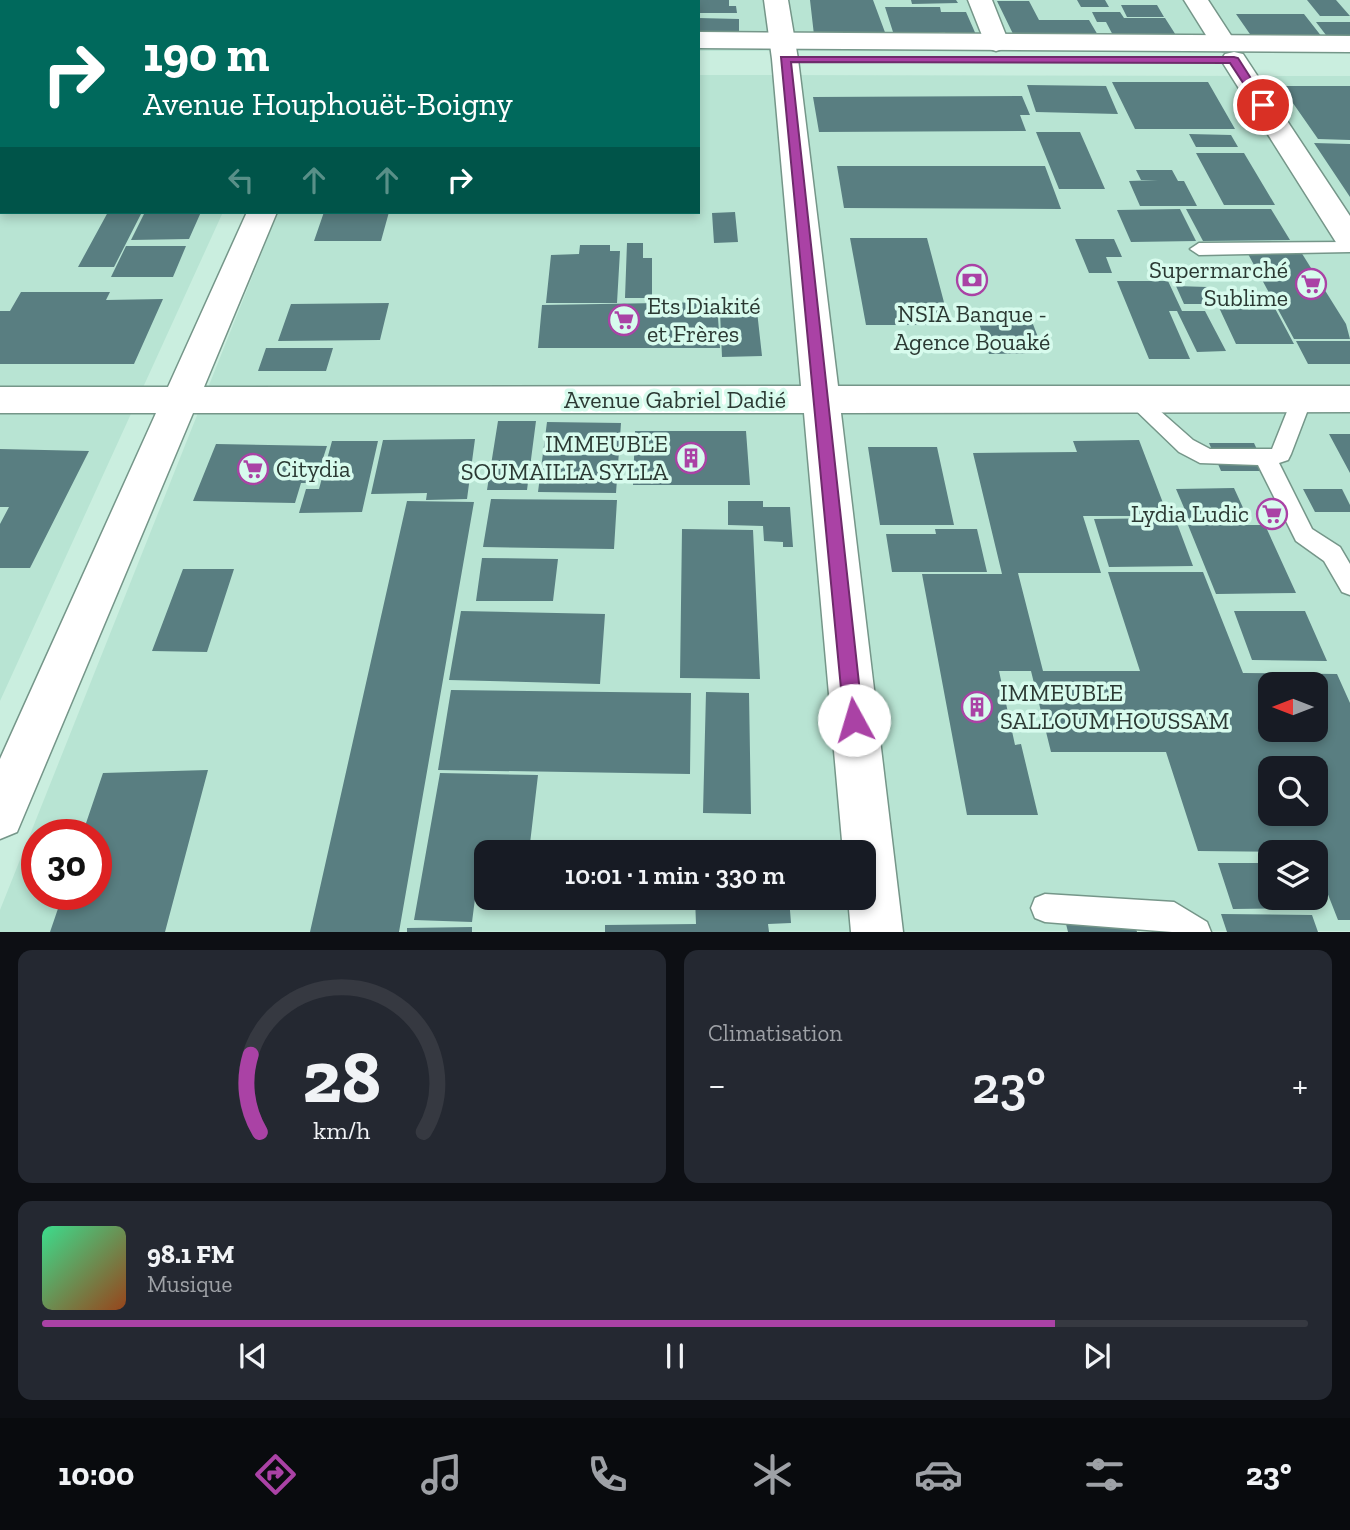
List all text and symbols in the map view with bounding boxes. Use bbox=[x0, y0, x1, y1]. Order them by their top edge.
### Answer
text: 190 m bbox=[143, 25, 269, 84]
icon: right bbox=[28, 28, 119, 119]
pin bbox=[1233, 75, 1293, 135]
text: Avenue Houphouët-Boigny bbox=[143, 85, 513, 123]
icon: arrive bbox=[1244, 86, 1282, 124]
icon: left bbox=[222, 161, 260, 199]
icon: ahead bbox=[295, 161, 333, 199]
icon: ahead bbox=[368, 161, 406, 199]
icon: right bbox=[441, 161, 479, 199]
place label: Supermarché Sublime bbox=[1149, 255, 1288, 312]
bank icon: NSIA Banque - Agence Bouaké bbox=[955, 263, 989, 297]
supermarket icon: Supermarché Sublime bbox=[1294, 267, 1328, 301]
place label: Ets Diakité et Frères bbox=[647, 291, 761, 348]
place label: NSIA Banque - Agence Bouaké bbox=[894, 299, 1050, 356]
supermarket icon: Ets Diakité et Frères bbox=[607, 303, 641, 337]
street label: Avenue Gabriel Dadié bbox=[564, 385, 786, 414]
place label: IMMEUBLE SOUMAILLA SYLLA bbox=[461, 429, 668, 486]
building icon: IMMEUBLE SOUMAILLA SYLLA bbox=[674, 441, 708, 475]
supermarket icon: Citydia bbox=[236, 452, 270, 486]
place label: Citydia bbox=[276, 454, 351, 483]
supermarket icon: Lydia Ludic bbox=[1255, 497, 1289, 531]
place label: Lydia Ludic bbox=[1131, 499, 1249, 528]
north arrow bbox=[1258, 672, 1328, 742]
map controls bbox=[1258, 672, 1328, 910]
place label: IMMEUBLE SALLOUM HOUSSAM bbox=[1000, 678, 1229, 735]
position arrow bbox=[817, 683, 891, 757]
building icon: IMMEUBLE SALLOUM HOUSSAM bbox=[960, 690, 994, 724]
button: search bbox=[1258, 756, 1328, 826]
speed limit sign: 30 bbox=[21, 819, 112, 910]
button: layers bbox=[1258, 840, 1328, 910]
text: 10:01 · 1 min · 330 m bbox=[565, 859, 785, 891]
text: Climatisation bbox=[708, 1019, 842, 1047]
text: 28 bbox=[303, 1034, 381, 1122]
text: 23° bbox=[972, 1054, 1046, 1116]
text: − bbox=[708, 1062, 726, 1108]
text: + bbox=[1292, 1062, 1308, 1108]
text: km/h bbox=[313, 1115, 371, 1145]
text: 98.1 FM bbox=[147, 1238, 234, 1270]
text: Musique bbox=[147, 1270, 232, 1298]
icon: previous bbox=[234, 1337, 272, 1375]
icon: pause bbox=[656, 1337, 694, 1375]
icon: next bbox=[1078, 1337, 1116, 1375]
icon: directions bbox=[251, 1450, 300, 1499]
icon: music bbox=[417, 1450, 466, 1499]
icon: phone bbox=[583, 1450, 632, 1499]
icon: climate bbox=[748, 1450, 797, 1499]
icon: car bbox=[914, 1450, 963, 1499]
icon: filters bbox=[1080, 1450, 1129, 1499]
text: 10:00 bbox=[58, 1455, 135, 1493]
text: 23° bbox=[1246, 1455, 1292, 1493]

